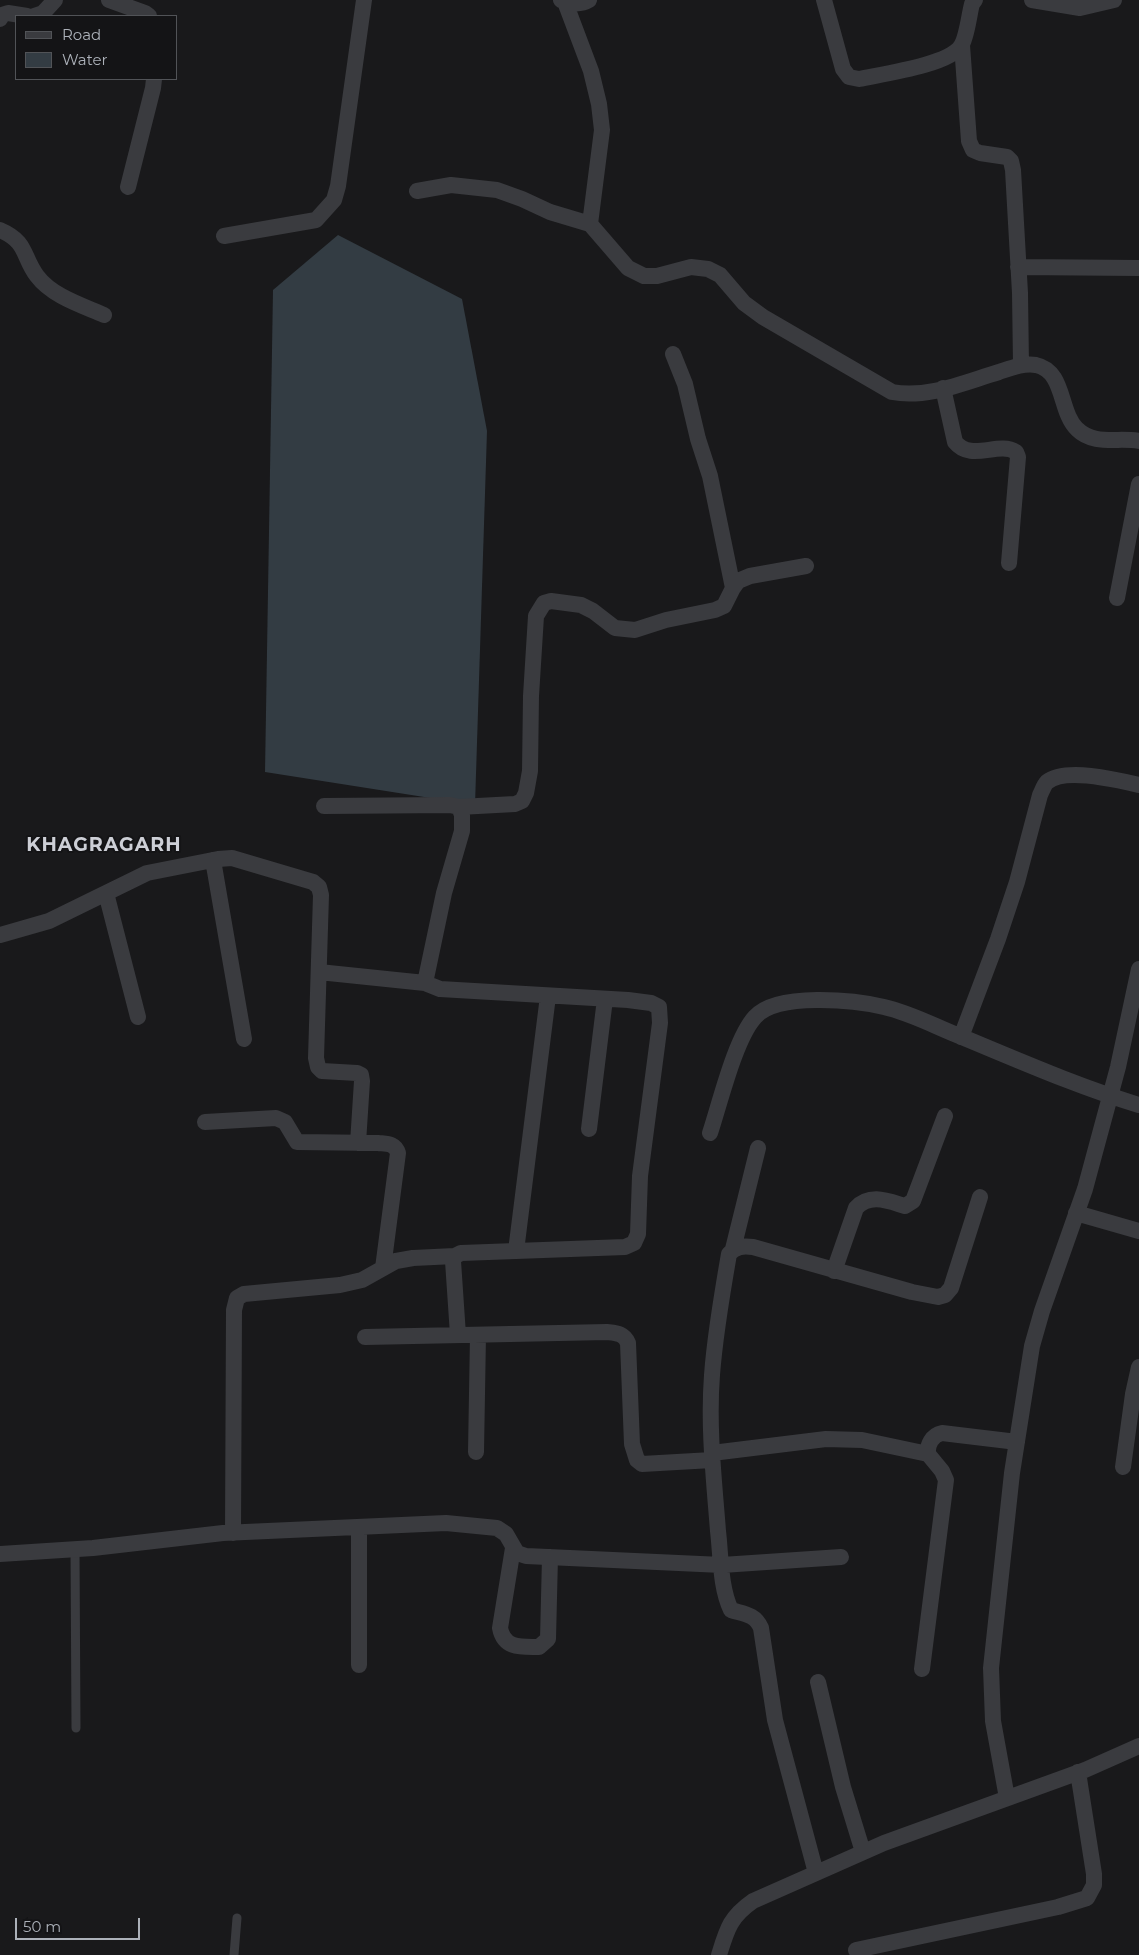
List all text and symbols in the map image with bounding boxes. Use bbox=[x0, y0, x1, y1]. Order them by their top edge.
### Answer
legend bbox=[15, 15, 178, 80]
text: Road bbox=[62, 25, 101, 44]
text: Water bbox=[62, 50, 108, 69]
district label: KHAGRAGARH bbox=[25, 834, 183, 856]
scale bar bbox=[18, 1908, 142, 1940]
text: 50 m bbox=[23, 1917, 61, 1936]

